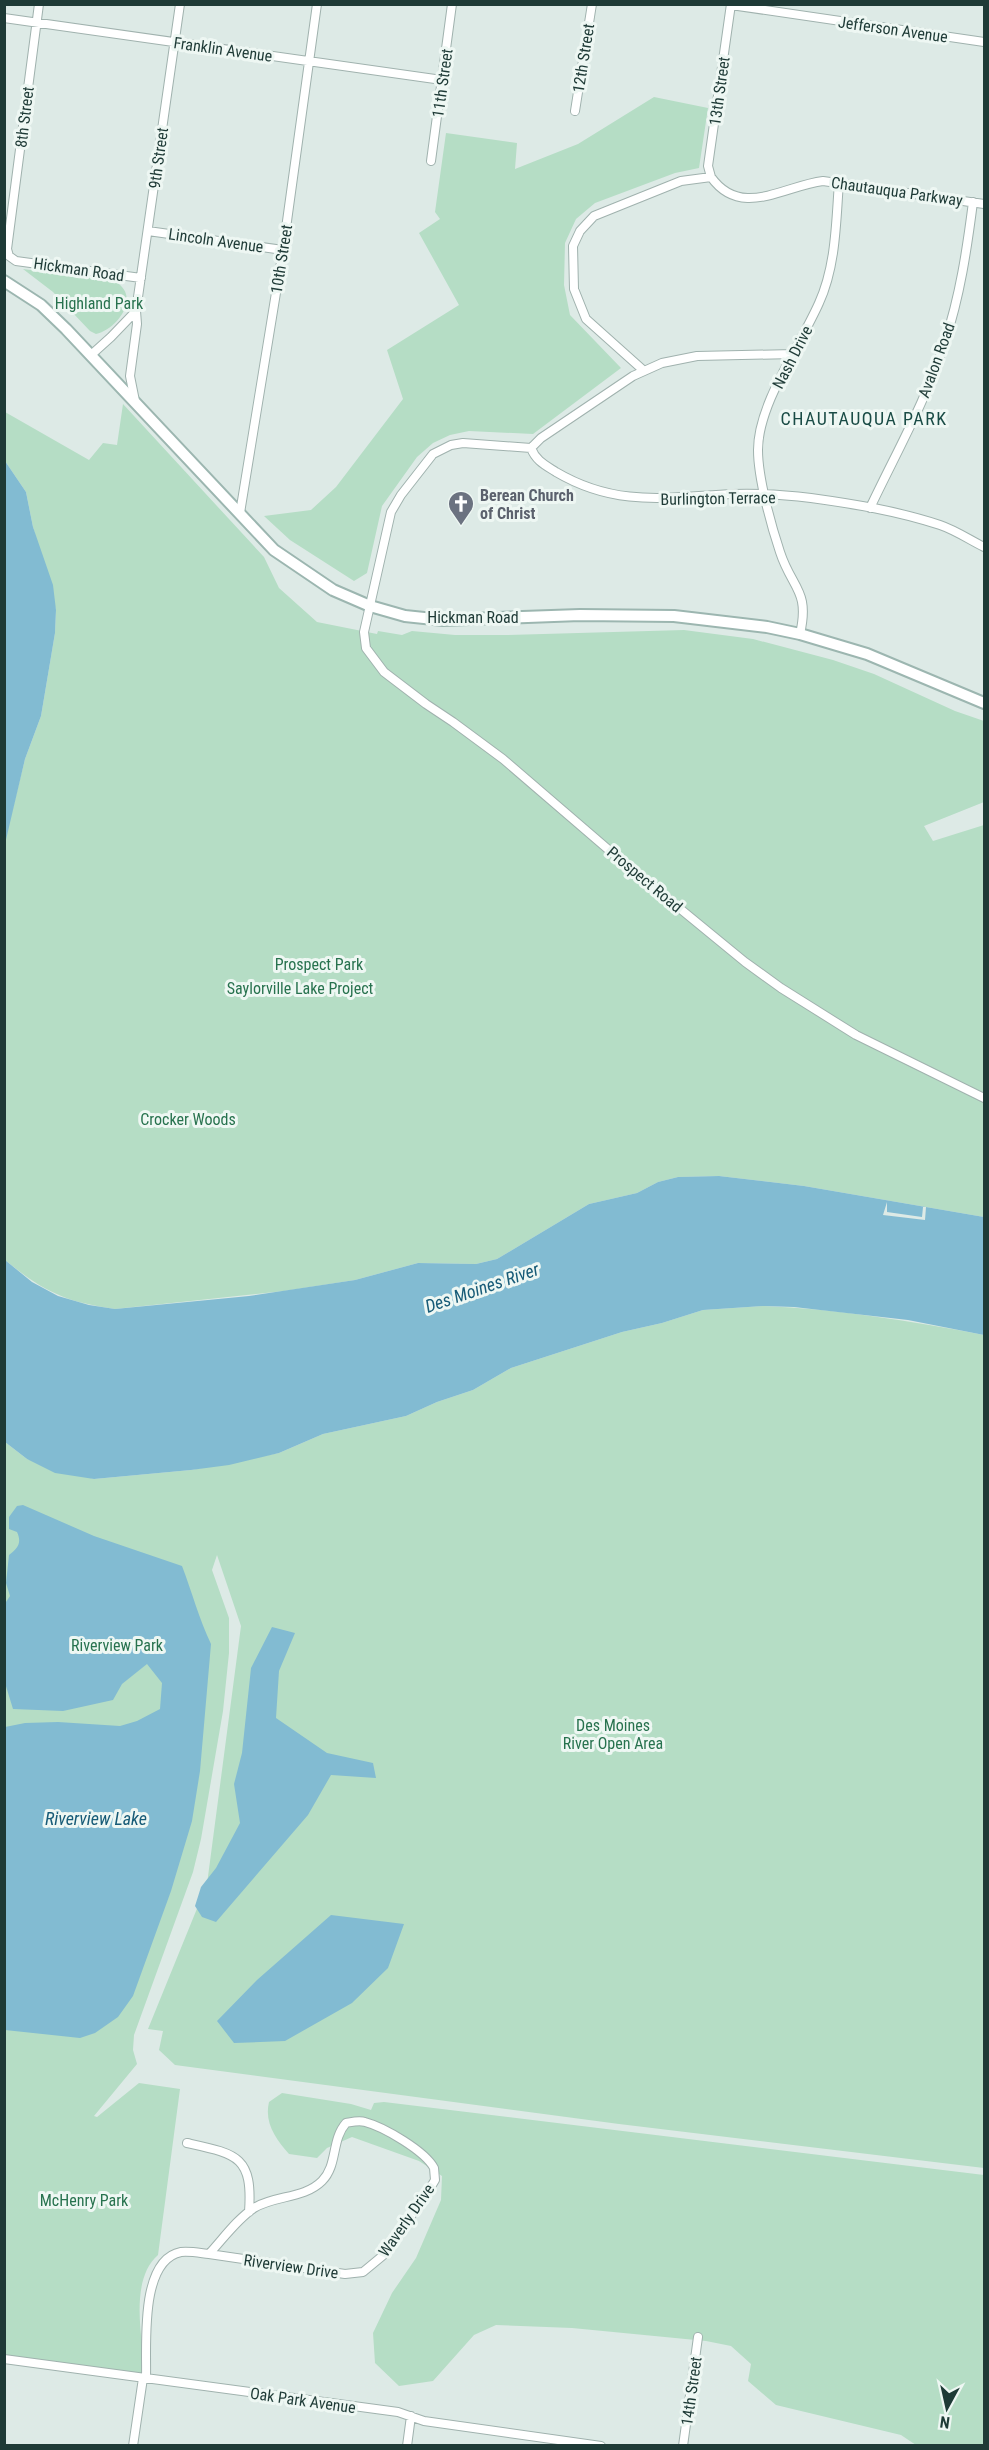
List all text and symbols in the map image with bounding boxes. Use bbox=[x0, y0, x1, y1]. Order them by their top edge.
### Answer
street label: Jefferson Avenue bbox=[837, 12, 949, 47]
street label: 12th Street bbox=[569, 22, 598, 94]
street label: Franklin Avenue bbox=[172, 33, 274, 66]
street label: 11th Street bbox=[428, 47, 457, 119]
street label: 13th Street bbox=[705, 55, 734, 127]
street label: 8th Street bbox=[11, 85, 38, 149]
street label: 9th Street bbox=[145, 126, 172, 190]
street label: Chautauqua Parkway bbox=[830, 173, 964, 210]
street label: 10th Street bbox=[267, 223, 296, 295]
street label: Lincoln Avenue bbox=[167, 224, 265, 257]
street label: Hickman Road bbox=[32, 254, 126, 285]
park label: Highland Park bbox=[55, 294, 144, 313]
street label: Avalon Road bbox=[914, 320, 959, 400]
street label: Nash Drive bbox=[768, 323, 816, 392]
district label: CHAUTAUQUA PARK bbox=[780, 408, 948, 429]
place label: Berean Church of Christ bbox=[480, 486, 574, 523]
street label: Burlington Terrace bbox=[660, 488, 776, 509]
church icon: Berean Church of Christ bbox=[446, 489, 476, 527]
street label: Hickman Road bbox=[427, 608, 519, 627]
street label: Prospect Road bbox=[603, 842, 686, 916]
park label: Prospect Park bbox=[275, 955, 364, 974]
park label: Saylorville Lake Project bbox=[227, 979, 374, 998]
park label: Crocker Woods bbox=[140, 1110, 236, 1129]
water label: Des Moines River bbox=[422, 1258, 542, 1317]
park label: Riverview Park bbox=[71, 1636, 164, 1655]
park label: Des Moines River Open Area bbox=[563, 1716, 663, 1753]
water label: Riverview Lake bbox=[45, 1808, 147, 1829]
street label: Waverly Drive bbox=[374, 2180, 438, 2260]
park label: McHenry Park bbox=[40, 2191, 129, 2210]
street label: Riverview Drive bbox=[242, 2250, 340, 2283]
street label: 14th Street bbox=[677, 2355, 706, 2427]
north arrow bbox=[917, 2378, 977, 2438]
street label: Oak Park Avenue bbox=[249, 2384, 357, 2417]
text: N bbox=[939, 2412, 951, 2432]

